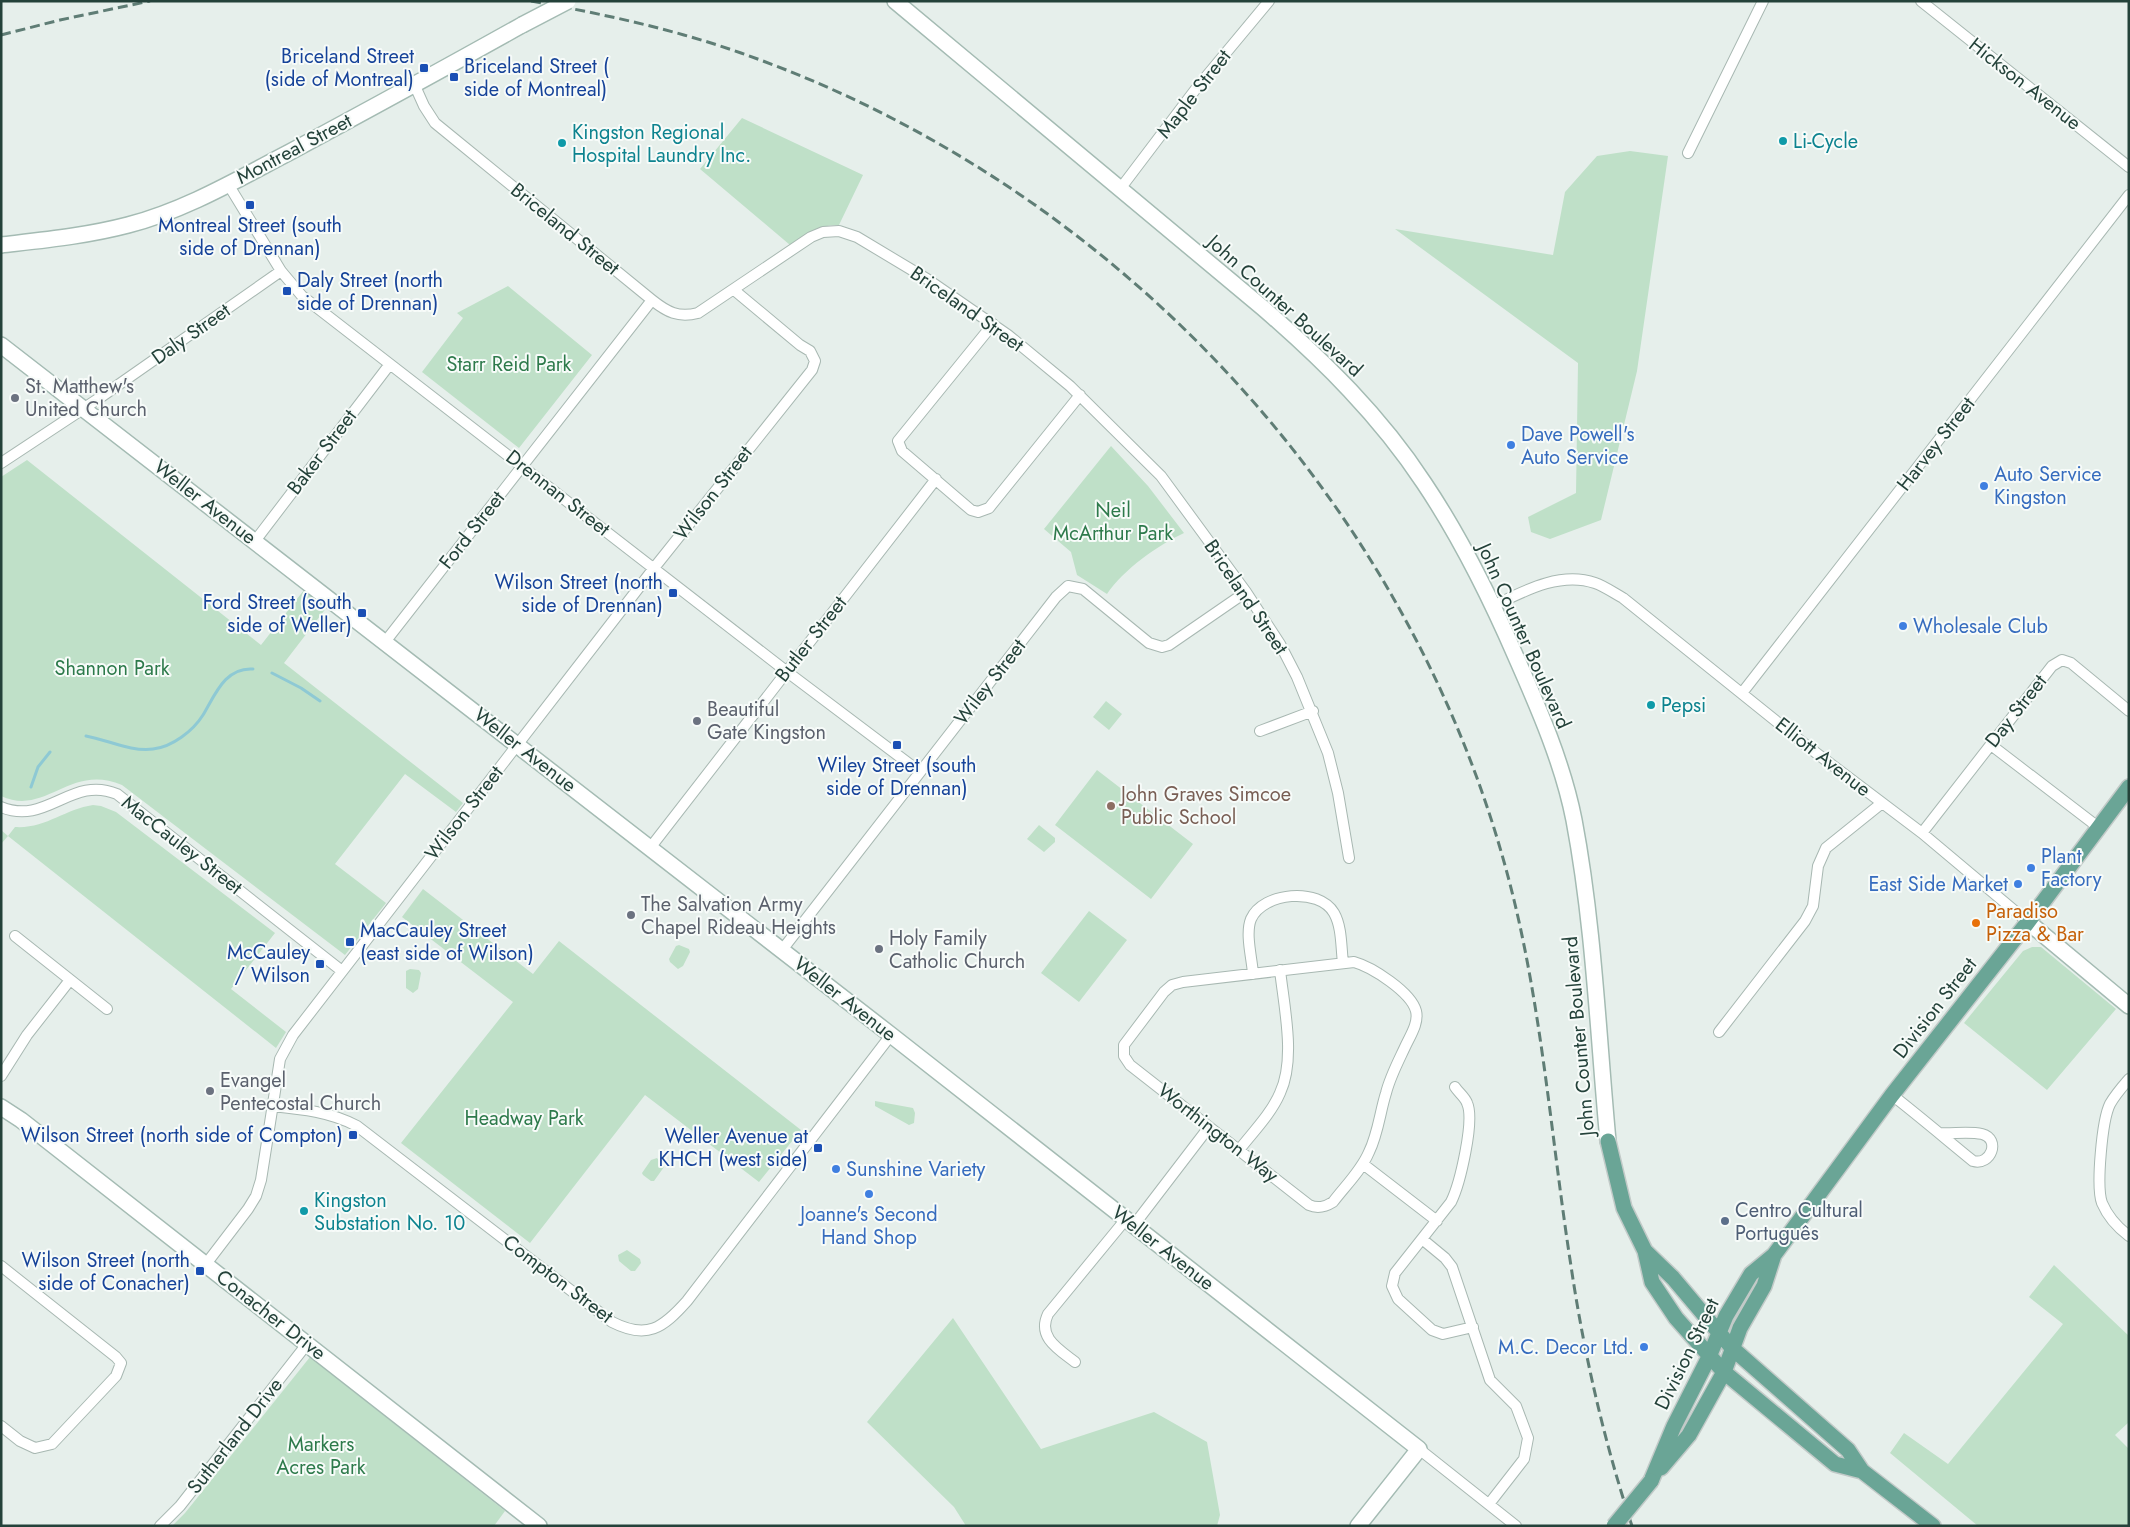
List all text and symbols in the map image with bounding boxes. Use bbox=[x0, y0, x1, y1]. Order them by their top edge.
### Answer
street label: Hickson Avenue bbox=[1963, 31, 2087, 137]
place label: Briceland Street (side of Montreal) bbox=[265, 42, 414, 94]
street label: Maple Street bbox=[1150, 43, 1238, 145]
place label: Briceland Street ( side of Montreal) bbox=[464, 52, 609, 104]
marker: Briceland Street (side of Montreal) bbox=[418, 62, 430, 74]
marker: Briceland Street ( side of Montreal) bbox=[448, 71, 460, 83]
street label: Montreal Street bbox=[231, 106, 357, 192]
place label: Kingston Regional Hospital Laundry Inc. bbox=[572, 118, 751, 170]
place label: Li-Cycle bbox=[1793, 127, 1858, 156]
marker: Li-Cycle bbox=[1777, 135, 1789, 147]
marker: Kingston Regional Hospital Laundry Inc. bbox=[556, 137, 568, 149]
street label: Briceland Street bbox=[504, 176, 626, 282]
marker: Montreal Street (south side of Drennan) bbox=[244, 199, 256, 211]
place label: Montreal Street (south side of Drennan) bbox=[158, 211, 342, 263]
street label: John Counter Boulevard bbox=[1199, 226, 1369, 384]
street label: Briceland Street bbox=[904, 259, 1030, 359]
place label: Daly Street (north side of Drennan) bbox=[297, 266, 443, 318]
marker: Daly Street (north side of Drennan) bbox=[281, 285, 293, 297]
street label: Daly Street bbox=[146, 296, 236, 372]
park label: Starr Reid Park bbox=[447, 350, 572, 379]
place label: St. Matthew's United Church bbox=[25, 372, 147, 424]
street label: Harvey Street bbox=[1890, 391, 1982, 497]
marker: St. Matthew's United Church bbox=[9, 392, 21, 404]
street label: Baker Street bbox=[280, 403, 364, 501]
place label: Dave Powell's Auto Service bbox=[1521, 420, 1634, 472]
street label: Wilson Street bbox=[667, 439, 759, 546]
marker: Dave Powell's Auto Service bbox=[1505, 439, 1517, 451]
street label: Drennan Street bbox=[500, 443, 616, 543]
street label: Weller Avenue bbox=[148, 453, 262, 551]
place label: Auto Service Kingston bbox=[1994, 460, 2102, 512]
marker: Auto Service Kingston bbox=[1978, 480, 1990, 492]
street label: Ford Street bbox=[432, 485, 512, 575]
park label: Neil McArthur Park bbox=[1053, 496, 1173, 548]
street label: Briceland Street bbox=[1197, 534, 1295, 660]
street label: John Counter Boulevard bbox=[1469, 536, 1578, 733]
place label: Wilson Street (north side of Drennan) bbox=[494, 568, 663, 620]
marker: Wilson Street (north side of Drennan) bbox=[667, 587, 679, 599]
place label: Ford Street (south side of Weller) bbox=[203, 588, 352, 640]
street label: Butler Street bbox=[768, 590, 854, 688]
marker: Ford Street (south side of Weller) bbox=[356, 607, 368, 619]
place label: Wholesale Club bbox=[1913, 612, 2048, 641]
marker: Wholesale Club bbox=[1897, 620, 1909, 632]
street label: Wiley Street bbox=[947, 633, 1033, 731]
park label: Shannon Park bbox=[54, 654, 170, 683]
street label: Day Street bbox=[1978, 668, 2054, 754]
place label: Pepsi bbox=[1661, 691, 1706, 720]
place label: Beautiful Gate Kingston bbox=[707, 695, 826, 747]
marker: Pepsi bbox=[1645, 699, 1657, 711]
street label: Weller Avenue bbox=[468, 701, 582, 799]
street label: Elliott Avenue bbox=[1769, 710, 1877, 804]
marker: Beautiful Gate Kingston bbox=[691, 715, 703, 727]
marker: Wiley Street (south side of Drennan) bbox=[891, 739, 903, 751]
place label: Wiley Street (south side of Drennan) bbox=[817, 751, 977, 803]
street label: Wilson Street bbox=[418, 759, 510, 866]
place label: John Graves Simcoe Public School bbox=[1118, 780, 1291, 832]
street label: MacCauley Street bbox=[115, 789, 249, 902]
marker: John Graves Simcoe Public School bbox=[1105, 800, 1117, 812]
place label: Plant Factory bbox=[2041, 842, 2102, 894]
marker: Plant Factory bbox=[2025, 862, 2037, 874]
place label: East Side Market bbox=[1868, 870, 2008, 899]
marker: East Side Market bbox=[2012, 878, 2024, 890]
place label: The Salvation Army Chapel Rideau Heights bbox=[641, 890, 836, 942]
place label: Paradiso Pizza & Bar bbox=[1986, 897, 2084, 949]
marker: The Salvation Army Chapel Rideau Heights bbox=[625, 909, 637, 921]
place label: MacCauley Street (east side of Wilson) bbox=[360, 916, 534, 968]
marker: Paradiso Pizza & Bar bbox=[1970, 917, 1982, 929]
place label: Holy Family Catholic Church bbox=[889, 924, 1025, 976]
street label: John Counter Boulevard bbox=[1556, 935, 1602, 1140]
marker: MacCauley Street (east side of Wilson) bbox=[344, 936, 356, 948]
place label: McCauley / Wilson bbox=[227, 938, 310, 990]
marker: Holy Family Catholic Church bbox=[873, 943, 885, 955]
street label: Weller Avenue bbox=[788, 950, 902, 1048]
street label: Division Street bbox=[1886, 951, 1984, 1065]
marker: McCauley / Wilson bbox=[314, 958, 326, 970]
place label: Evangel Pentecostal Church bbox=[220, 1066, 381, 1118]
street label: Worthington Way bbox=[1151, 1076, 1285, 1190]
marker: Evangel Pentecostal Church bbox=[204, 1085, 216, 1097]
park label: Headway Park bbox=[464, 1104, 584, 1133]
place label: Wilson Street (north side of Compton) bbox=[21, 1121, 343, 1150]
place label: Weller Avenue at KHCH (west side) bbox=[659, 1122, 808, 1174]
marker: Wilson Street (north side of Compton) bbox=[347, 1129, 359, 1141]
marker: Weller Avenue at KHCH (west side) bbox=[812, 1142, 824, 1154]
place label: Sunshine Variety bbox=[846, 1155, 985, 1184]
marker: Sunshine Variety bbox=[830, 1163, 842, 1175]
place label: Kingston Substation No. 10 bbox=[314, 1186, 465, 1238]
marker: Joanne's Second Hand Shop bbox=[863, 1188, 875, 1200]
place label: Centro Cultural Português bbox=[1735, 1196, 1863, 1248]
street label: Weller Avenue bbox=[1106, 1199, 1220, 1297]
place label: Joanne's Second Hand Shop bbox=[797, 1200, 938, 1252]
marker: Kingston Substation No. 10 bbox=[298, 1205, 310, 1217]
marker: Centro Cultural Português bbox=[1719, 1215, 1731, 1227]
street label: Compton Street bbox=[497, 1228, 619, 1330]
place label: Wilson Street (north side of Conacher) bbox=[21, 1246, 190, 1298]
street label: Conacher Drive bbox=[210, 1263, 332, 1367]
marker: Wilson Street (north side of Conacher) bbox=[194, 1265, 206, 1277]
street label: Division Street bbox=[1647, 1293, 1727, 1415]
place label: M.C. Decor Ltd. bbox=[1498, 1333, 1634, 1362]
marker: M.C. Decor Ltd. bbox=[1638, 1341, 1650, 1353]
street label: Sutherland Drive bbox=[180, 1372, 290, 1500]
park label: Markers Acres Park bbox=[276, 1430, 366, 1482]

